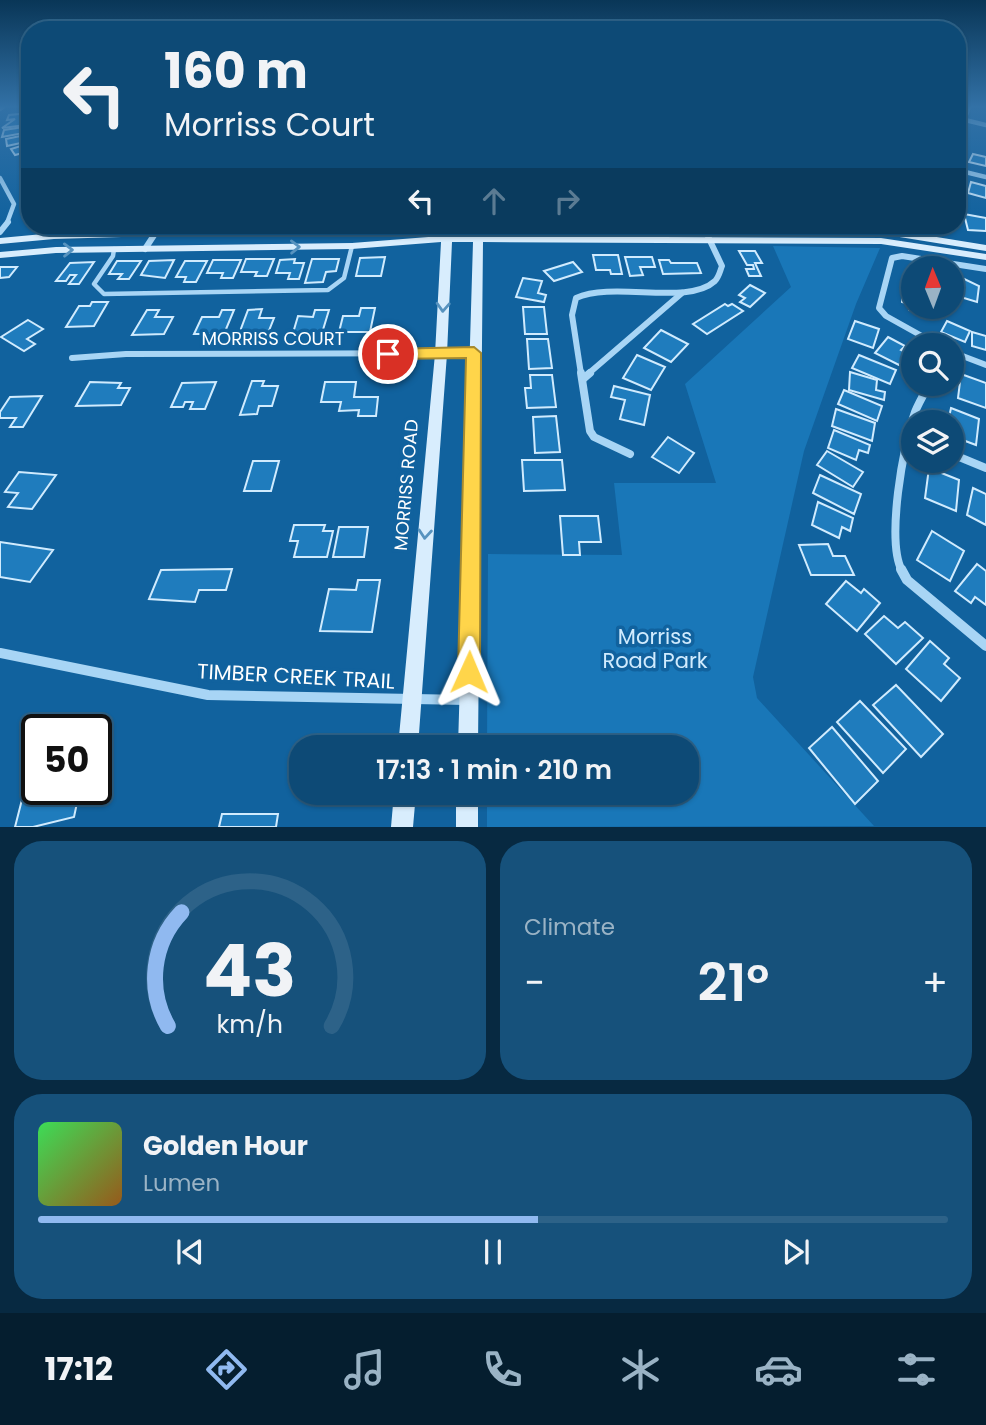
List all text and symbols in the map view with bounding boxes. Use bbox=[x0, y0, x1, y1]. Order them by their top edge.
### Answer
text: 160 m bbox=[164, 37, 308, 105]
icon: left bbox=[49, 49, 140, 140]
text: Morriss Court bbox=[164, 102, 375, 147]
icon: left bbox=[402, 182, 440, 220]
icon: ahead bbox=[475, 182, 513, 220]
icon: right bbox=[548, 182, 586, 220]
one-way arrow bbox=[291, 239, 301, 255]
one-way arrow bbox=[63, 242, 74, 258]
north arrow bbox=[901, 256, 964, 318]
map controls bbox=[901, 256, 964, 473]
one-way arrow bbox=[436, 302, 451, 313]
pin bbox=[358, 324, 418, 384]
street label: MORRISS COURT bbox=[202, 326, 345, 351]
button: search bbox=[901, 333, 964, 396]
icon: arrive bbox=[369, 335, 407, 373]
button: layers bbox=[901, 410, 964, 473]
street label: MORRISS ROAD bbox=[388, 418, 424, 552]
one-way arrow bbox=[418, 529, 433, 540]
park label: Morriss Road Park bbox=[602, 622, 708, 675]
position arrow bbox=[432, 635, 506, 709]
street label: TIMBER CREEK TRAIL bbox=[196, 656, 396, 696]
speed limit sign: 50 bbox=[21, 714, 112, 805]
text: 17:13 · 1 min · 210 m bbox=[376, 752, 612, 788]
text: Climate bbox=[524, 911, 615, 943]
text: 43 bbox=[203, 921, 297, 1022]
text: 21° bbox=[698, 946, 769, 1019]
text: − bbox=[524, 956, 545, 1009]
text: + bbox=[922, 956, 948, 1009]
text: km/h bbox=[217, 1007, 283, 1042]
text: Golden Hour bbox=[143, 1128, 308, 1164]
text: Lumen bbox=[143, 1167, 220, 1199]
icon: previous bbox=[171, 1233, 209, 1271]
icon: pause bbox=[474, 1233, 512, 1271]
icon: next bbox=[777, 1233, 815, 1271]
icon: directions bbox=[202, 1345, 251, 1394]
icon: music bbox=[340, 1345, 389, 1394]
icon: phone bbox=[478, 1345, 527, 1394]
icon: climate bbox=[616, 1345, 665, 1394]
icon: car bbox=[754, 1345, 803, 1394]
icon: filters bbox=[892, 1345, 941, 1394]
text: 17:12 bbox=[45, 1346, 113, 1391]

